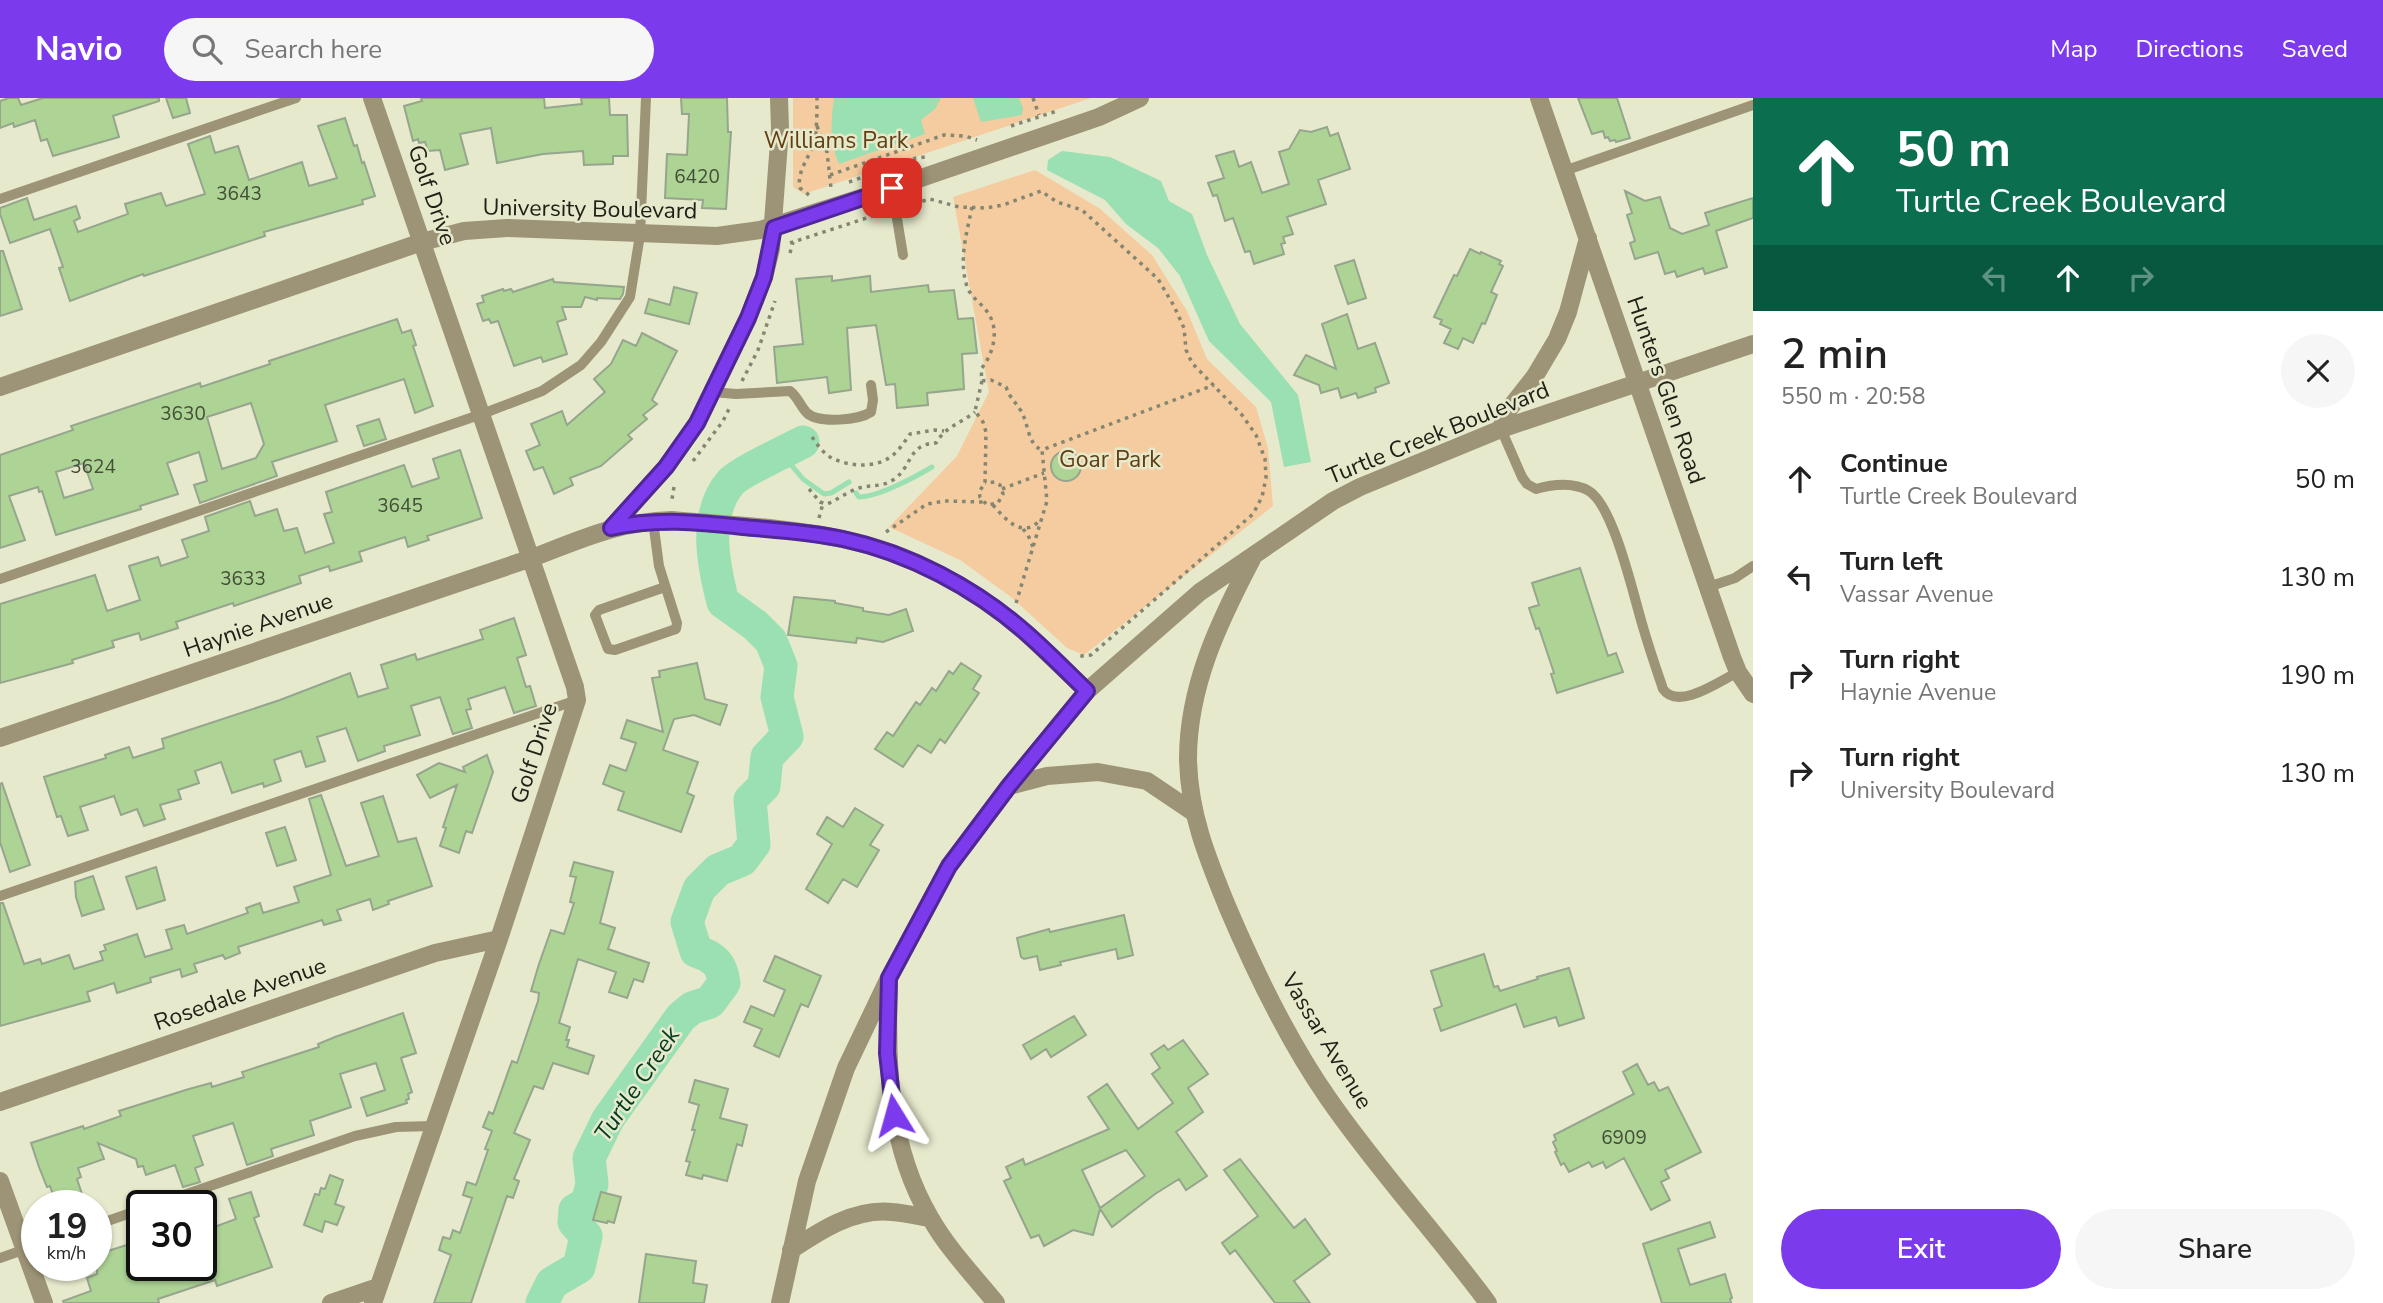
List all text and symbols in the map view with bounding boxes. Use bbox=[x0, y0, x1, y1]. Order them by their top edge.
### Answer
search box bbox=[164, 18, 654, 81]
text: Navio bbox=[35, 27, 122, 72]
icon: search bbox=[188, 30, 226, 68]
text: Search here bbox=[244, 32, 382, 67]
text: Map bbox=[2050, 33, 2097, 65]
text: Directions bbox=[2135, 33, 2244, 65]
text: Saved bbox=[2282, 33, 2348, 65]
text: 50 m bbox=[1896, 116, 2011, 183]
park label: Williams Park bbox=[764, 125, 909, 156]
icon: ahead bbox=[1781, 126, 1872, 217]
street label: Golf Drive bbox=[400, 141, 464, 249]
pin bbox=[862, 158, 922, 218]
house number: 6420 bbox=[674, 164, 720, 190]
icon: arrive bbox=[873, 169, 911, 207]
text: Turtle Creek Boulevard bbox=[1896, 180, 2227, 223]
house number: 3643 bbox=[216, 181, 262, 207]
street label: University Boulevard bbox=[482, 192, 698, 226]
icon: left bbox=[1976, 259, 2014, 297]
icon: ahead bbox=[2049, 259, 2087, 297]
icon: right bbox=[2122, 259, 2160, 297]
street label: Hunters Glen Road bbox=[1619, 292, 1713, 488]
text: 2 min bbox=[1781, 326, 1888, 383]
button: close bbox=[2281, 334, 2355, 408]
street label: Turtle Creek Boulevard bbox=[1322, 374, 1554, 492]
text: 550 m · 20:58 bbox=[1781, 381, 1926, 412]
house number: 3630 bbox=[160, 401, 206, 427]
park label: Goar Park bbox=[1059, 444, 1161, 475]
text: Continue bbox=[1840, 446, 1948, 481]
house number: 3624 bbox=[70, 454, 116, 480]
icon: ahead bbox=[1781, 460, 1819, 498]
text: 50 m bbox=[2295, 462, 2355, 497]
text: Turtle Creek Boulevard bbox=[1840, 481, 2078, 512]
house number: 3645 bbox=[377, 493, 423, 519]
text: Turn left bbox=[1840, 544, 1943, 579]
icon: left bbox=[1781, 558, 1819, 596]
text: 130 m bbox=[2279, 560, 2355, 595]
house number: 3633 bbox=[220, 566, 266, 592]
text: Vassar Avenue bbox=[1840, 579, 1993, 610]
street label: Haynie Avenue bbox=[179, 585, 337, 665]
text: Turn right bbox=[1840, 642, 1959, 677]
icon: right bbox=[1781, 656, 1819, 694]
text: 190 m bbox=[2279, 658, 2355, 693]
text: Haynie Avenue bbox=[1840, 677, 1996, 708]
street label: Golf Drive bbox=[503, 699, 565, 807]
text: Turn right bbox=[1840, 740, 1959, 775]
icon: right bbox=[1781, 754, 1819, 792]
text: 130 m bbox=[2279, 756, 2355, 791]
text: University Boulevard bbox=[1840, 775, 2055, 806]
street label: Rosedale Avenue bbox=[150, 950, 330, 1038]
street label: Vassar Avenue bbox=[1274, 966, 1380, 1115]
water label: Turtle Creek bbox=[587, 1020, 688, 1148]
position arrow bbox=[857, 1078, 931, 1152]
house number: 6909 bbox=[1601, 1125, 1647, 1151]
speed limit sign: 30 bbox=[126, 1190, 217, 1281]
text: 19 bbox=[45, 1203, 88, 1250]
button: Exit bbox=[1781, 1209, 2061, 1289]
button: Share bbox=[2075, 1209, 2355, 1289]
text: km/h bbox=[47, 1241, 86, 1265]

